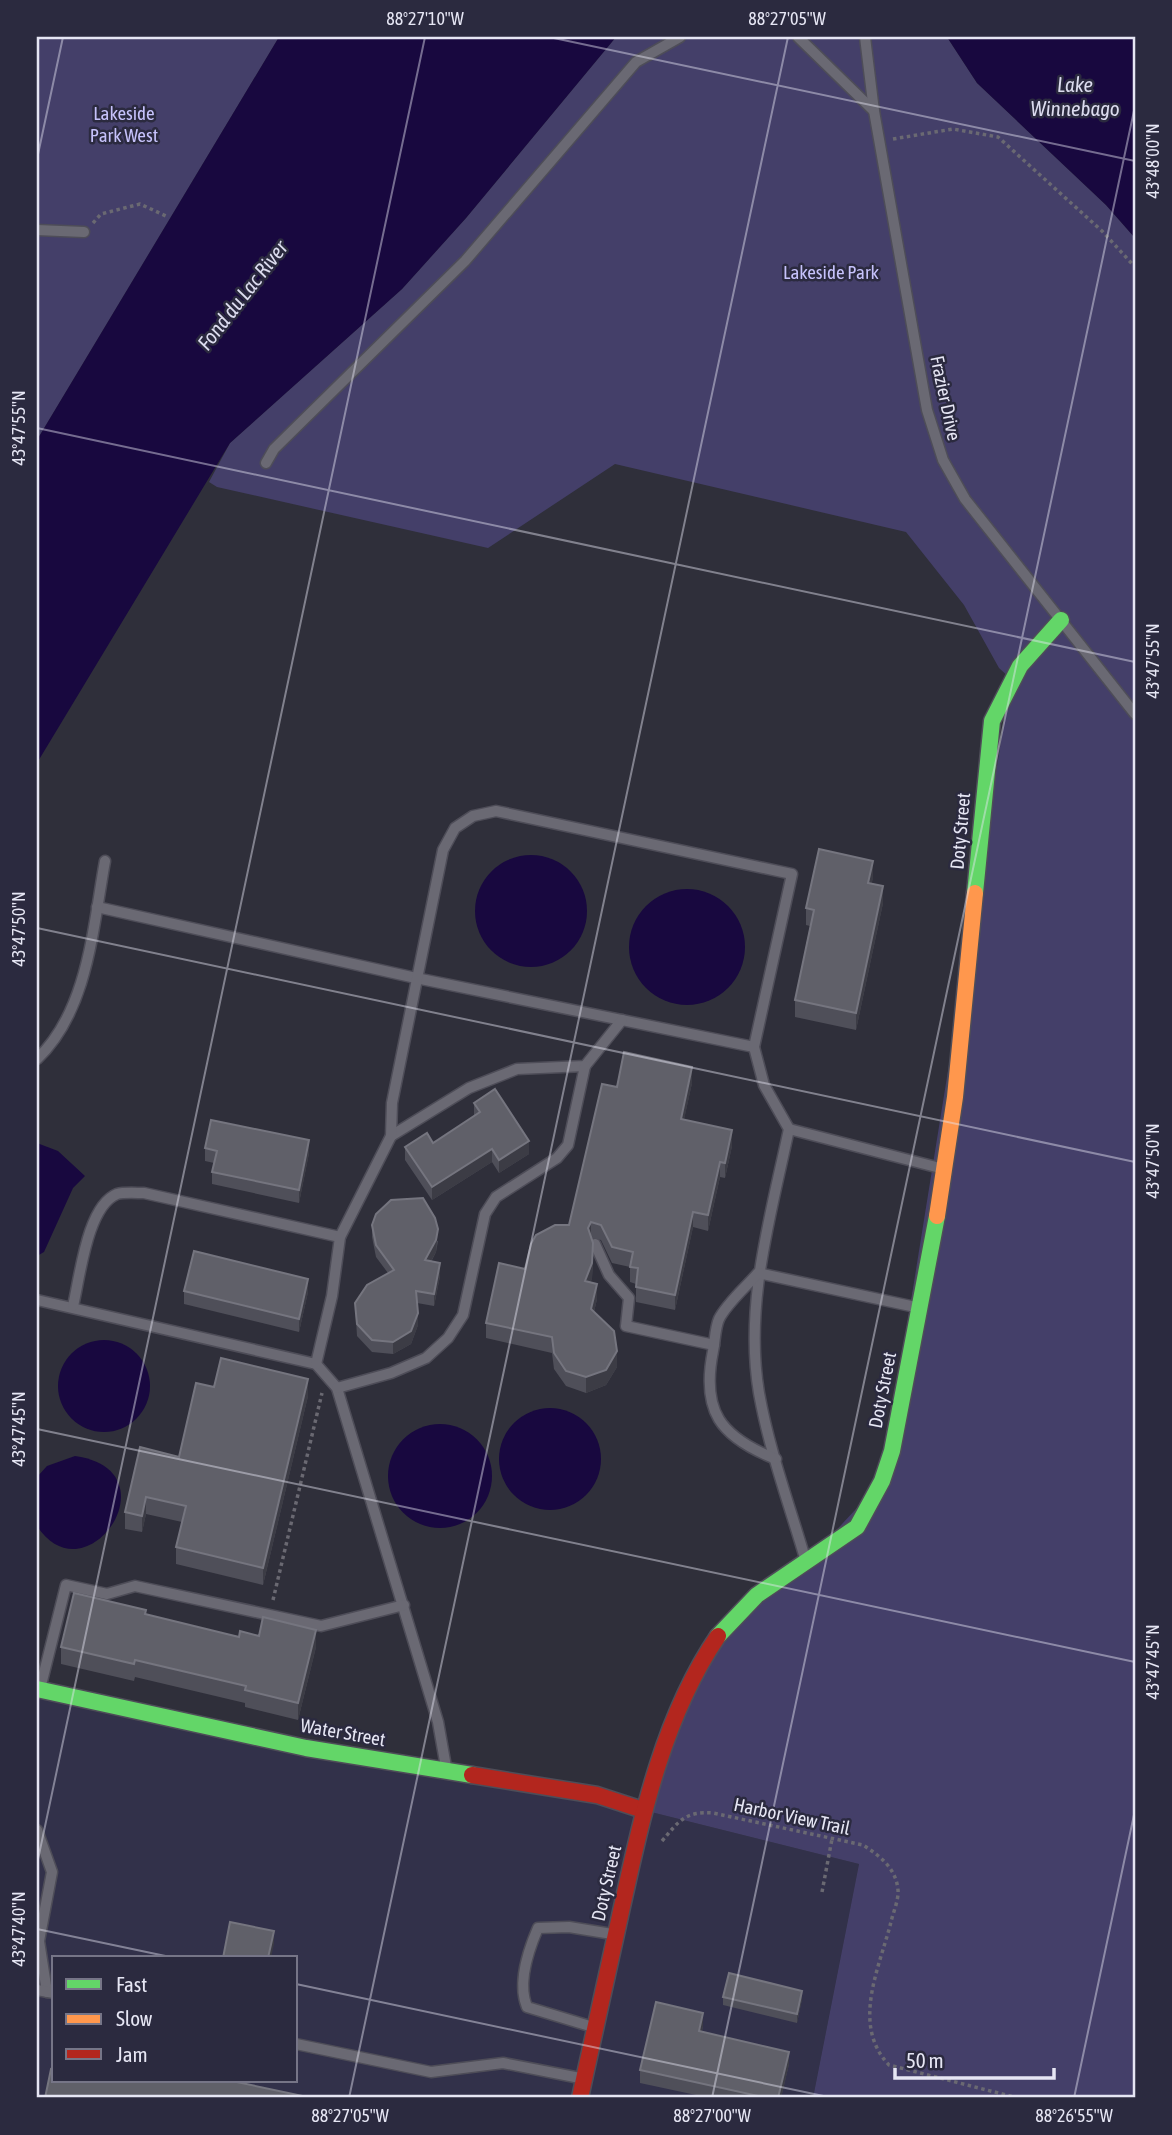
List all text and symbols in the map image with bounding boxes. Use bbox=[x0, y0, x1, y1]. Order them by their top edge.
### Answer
text: 88°27'10"W bbox=[386, 8, 464, 29]
text: 88°27'05"W bbox=[748, 8, 826, 29]
water label: Lake Winnebago bbox=[1030, 72, 1120, 120]
park label: Lakeside Park West bbox=[90, 102, 158, 146]
text: 43°48'00"N bbox=[1142, 123, 1163, 199]
water label: Fond du Lac River bbox=[192, 235, 293, 354]
park label: Lakeside Park bbox=[783, 261, 880, 283]
street label: Frazier Drive bbox=[926, 354, 966, 442]
text: 43°47'55"N bbox=[8, 390, 29, 466]
text: 43°47'55"N bbox=[1142, 623, 1163, 699]
street label: Doty Street bbox=[946, 792, 974, 870]
text: 43°47'50"N bbox=[8, 891, 29, 967]
text: 43°47'50"N bbox=[1142, 1123, 1163, 1199]
street label: Doty Street bbox=[864, 1350, 900, 1430]
text: 43°47'45"N bbox=[8, 1391, 29, 1467]
text: 43°47'45"N bbox=[1142, 1624, 1163, 1700]
street label: Water Street bbox=[299, 1714, 387, 1750]
street label: Harbor View Trail bbox=[732, 1793, 852, 1839]
street label: Doty Street bbox=[587, 1843, 625, 1923]
text: 43°47'40"N bbox=[8, 1891, 29, 1967]
legend bbox=[52, 1956, 298, 2082]
text: Fast bbox=[116, 1972, 147, 1996]
text: Slow bbox=[116, 2006, 153, 2030]
scale bar bbox=[895, 2037, 1055, 2081]
text: Jam bbox=[116, 2042, 148, 2066]
text: 50 m bbox=[906, 2048, 944, 2072]
text: 88°27'05"W bbox=[311, 2105, 389, 2126]
text: 88°27'00"W bbox=[673, 2105, 751, 2126]
text: 88°26'55"W bbox=[1035, 2105, 1113, 2126]

